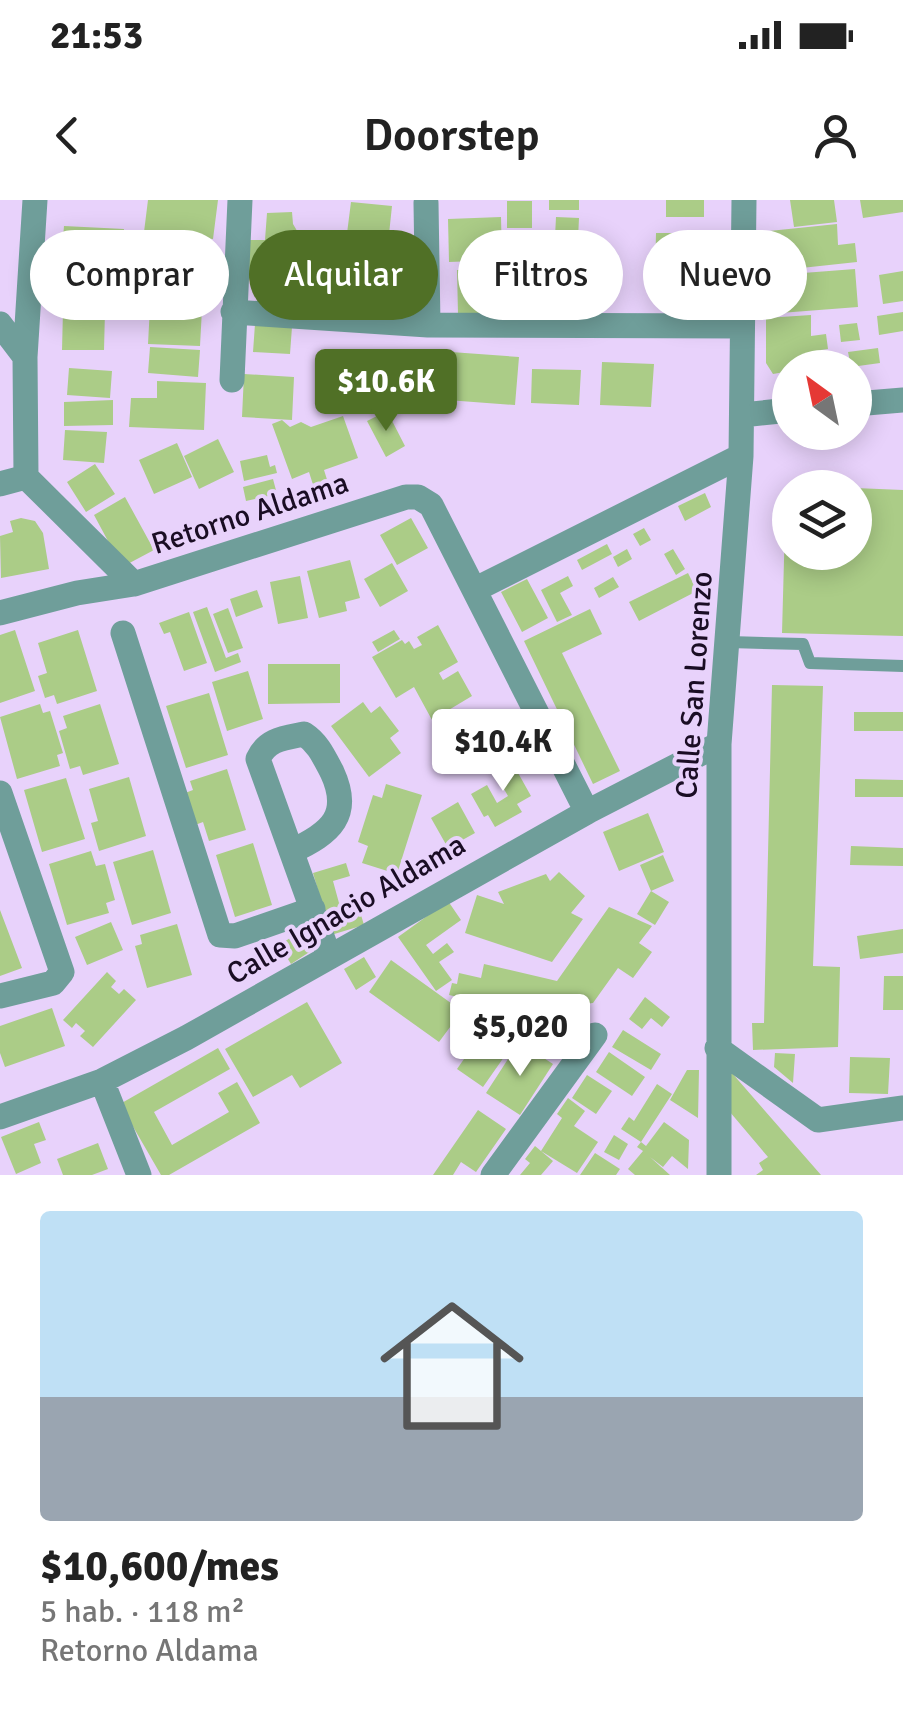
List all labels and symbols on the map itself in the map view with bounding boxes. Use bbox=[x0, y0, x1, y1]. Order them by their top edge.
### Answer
pin: $10.6K bbox=[305, 349, 467, 434]
north arrow bbox=[772, 350, 872, 450]
street label: Retorno Aldama bbox=[147, 464, 353, 563]
street label: Calle San Lorenzo bbox=[668, 570, 721, 800]
pin: $10.4K bbox=[422, 709, 584, 794]
street label: Calle Ignacio Aldama bbox=[220, 826, 472, 993]
pin: $5,020 bbox=[439, 994, 601, 1079]

